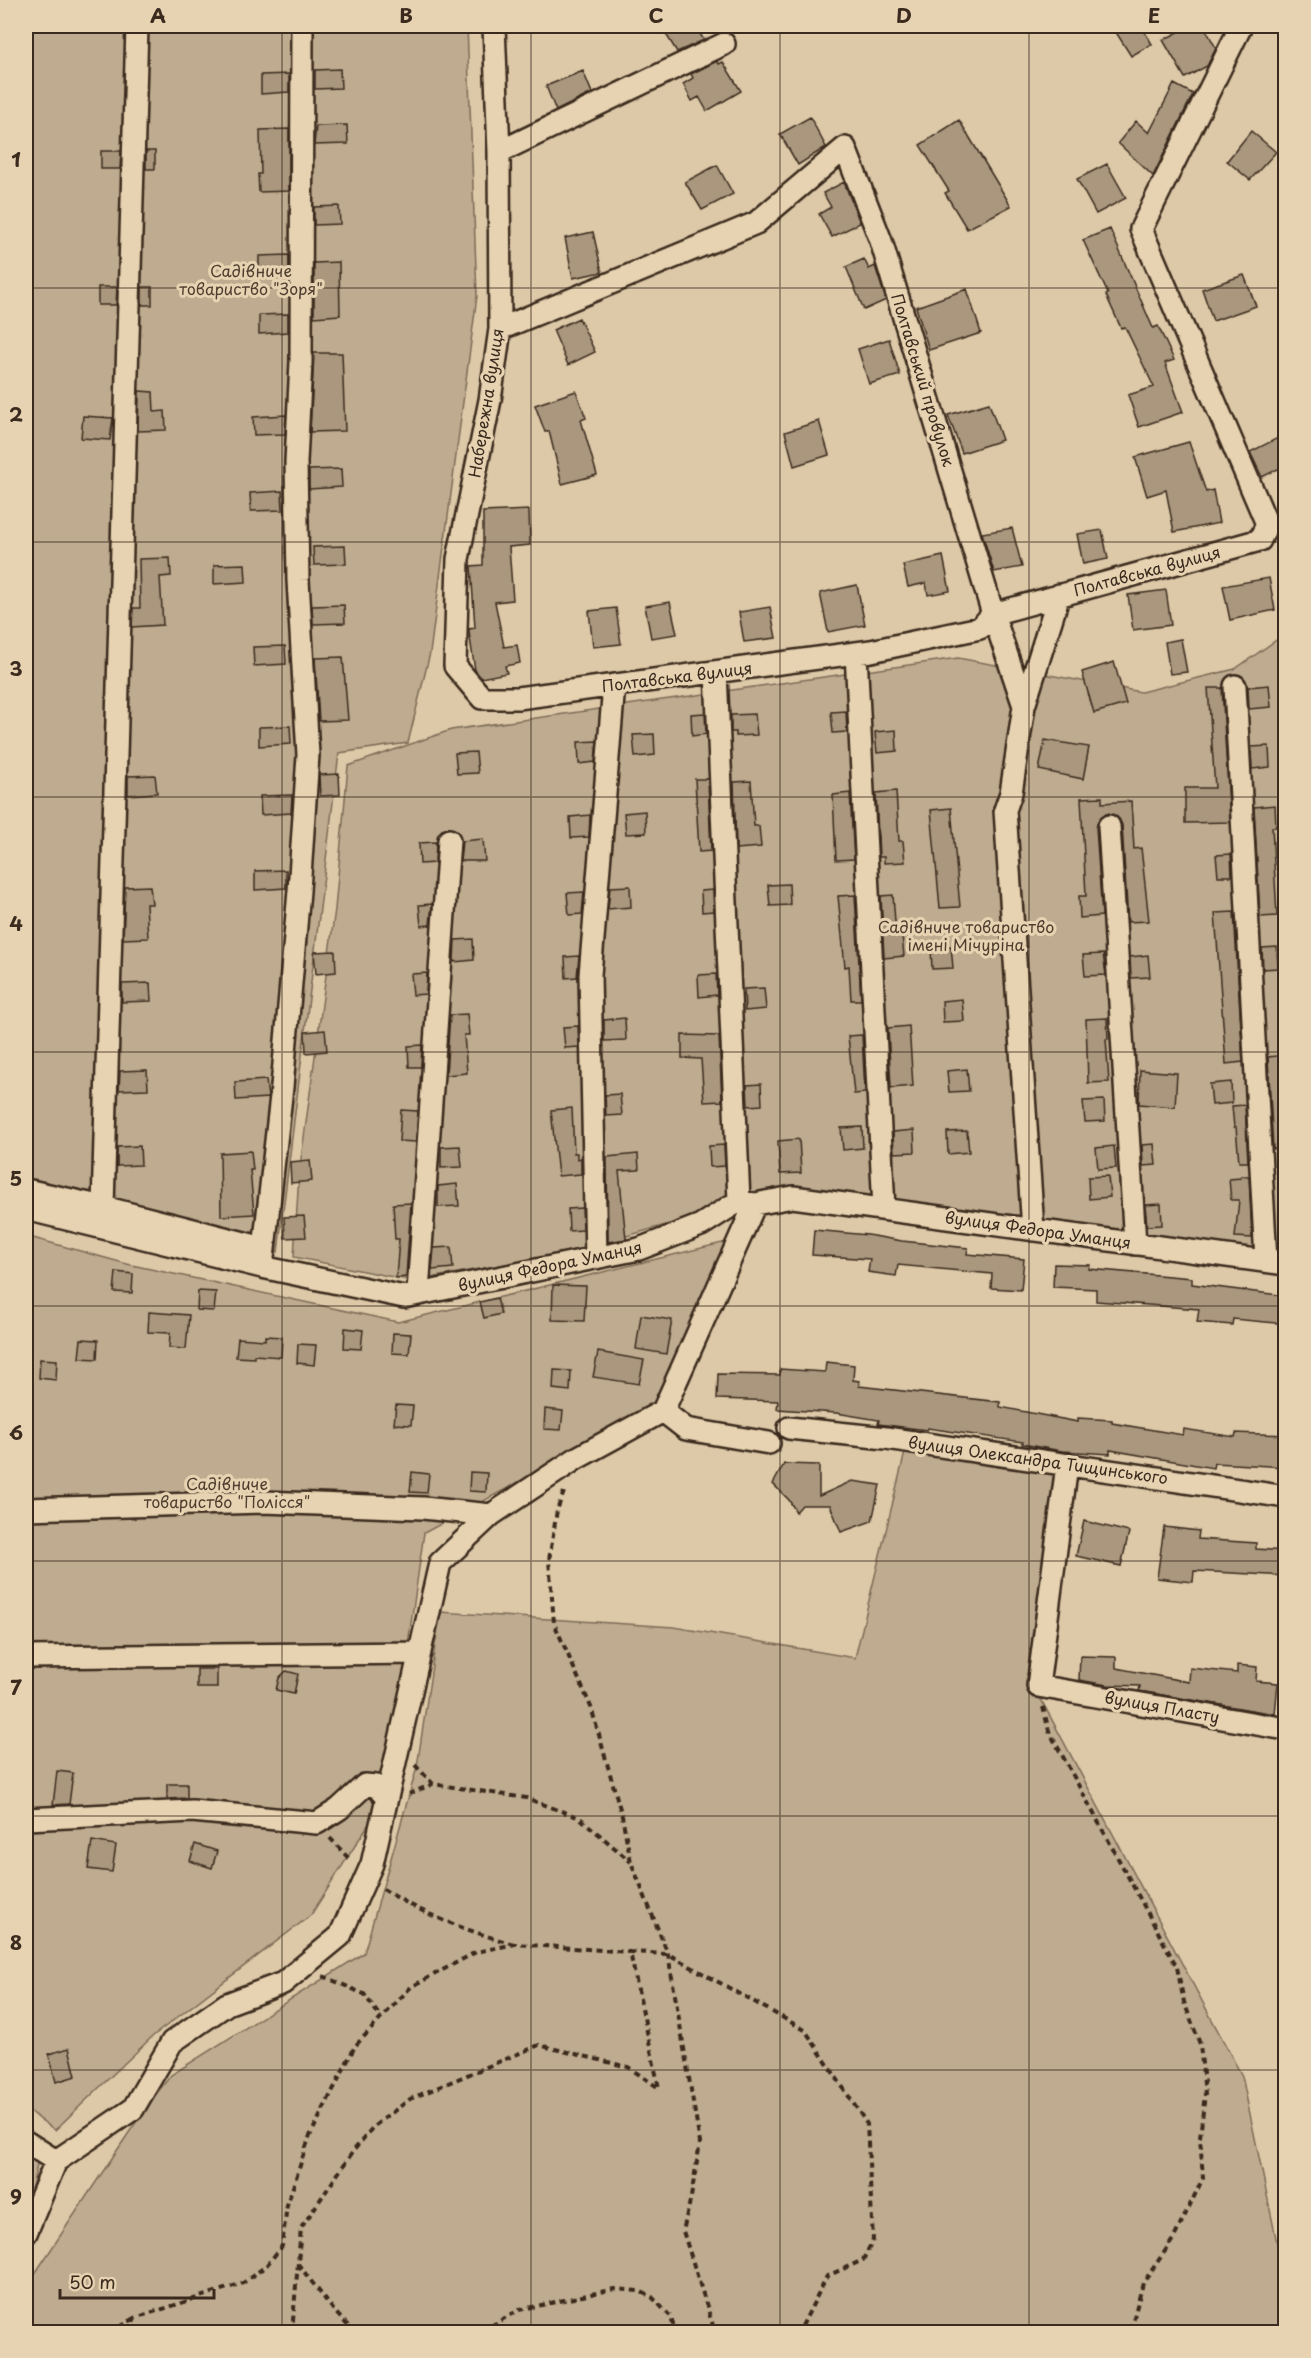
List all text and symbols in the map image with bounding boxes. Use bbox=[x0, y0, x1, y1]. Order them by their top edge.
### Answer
text: A bbox=[150, 0, 166, 30]
text: B bbox=[399, 0, 413, 30]
text: C bbox=[648, 0, 664, 30]
text: D bbox=[896, 0, 912, 30]
text: E bbox=[1148, 0, 1160, 30]
text: 1 bbox=[11, 144, 21, 174]
park label: Садівниче товариство "Зоря" bbox=[179, 258, 323, 300]
street label: Полтавський провулок bbox=[886, 290, 962, 470]
street label: Набережна вулиця bbox=[461, 327, 509, 479]
text: 2 bbox=[9, 399, 23, 429]
street label: Полтавська вулиця bbox=[1070, 539, 1223, 601]
text: 3 bbox=[9, 653, 23, 683]
street label: Полтавська вулиця bbox=[600, 655, 754, 697]
text: 4 bbox=[9, 908, 23, 938]
park label: Садівниче товариство імені Мічуріна bbox=[878, 914, 1054, 956]
text: 5 bbox=[10, 1163, 22, 1193]
street label: вулиця Федора Уманця bbox=[944, 1204, 1133, 1254]
street label: вулиця Федора Уманця bbox=[456, 1234, 644, 1296]
text: 6 bbox=[9, 1417, 23, 1447]
street label: вулиця Олександра Тищинського bbox=[907, 1429, 1169, 1489]
park label: Садівниче товариство "Полісся" bbox=[144, 1471, 310, 1513]
text: 7 bbox=[10, 1672, 22, 1702]
street label: вулиця Пласту bbox=[1103, 1684, 1222, 1728]
text: 8 bbox=[10, 1927, 22, 1957]
text: 9 bbox=[10, 2181, 22, 2211]
scale bar bbox=[60, 2262, 214, 2300]
text: 50 m bbox=[69, 2268, 116, 2295]

